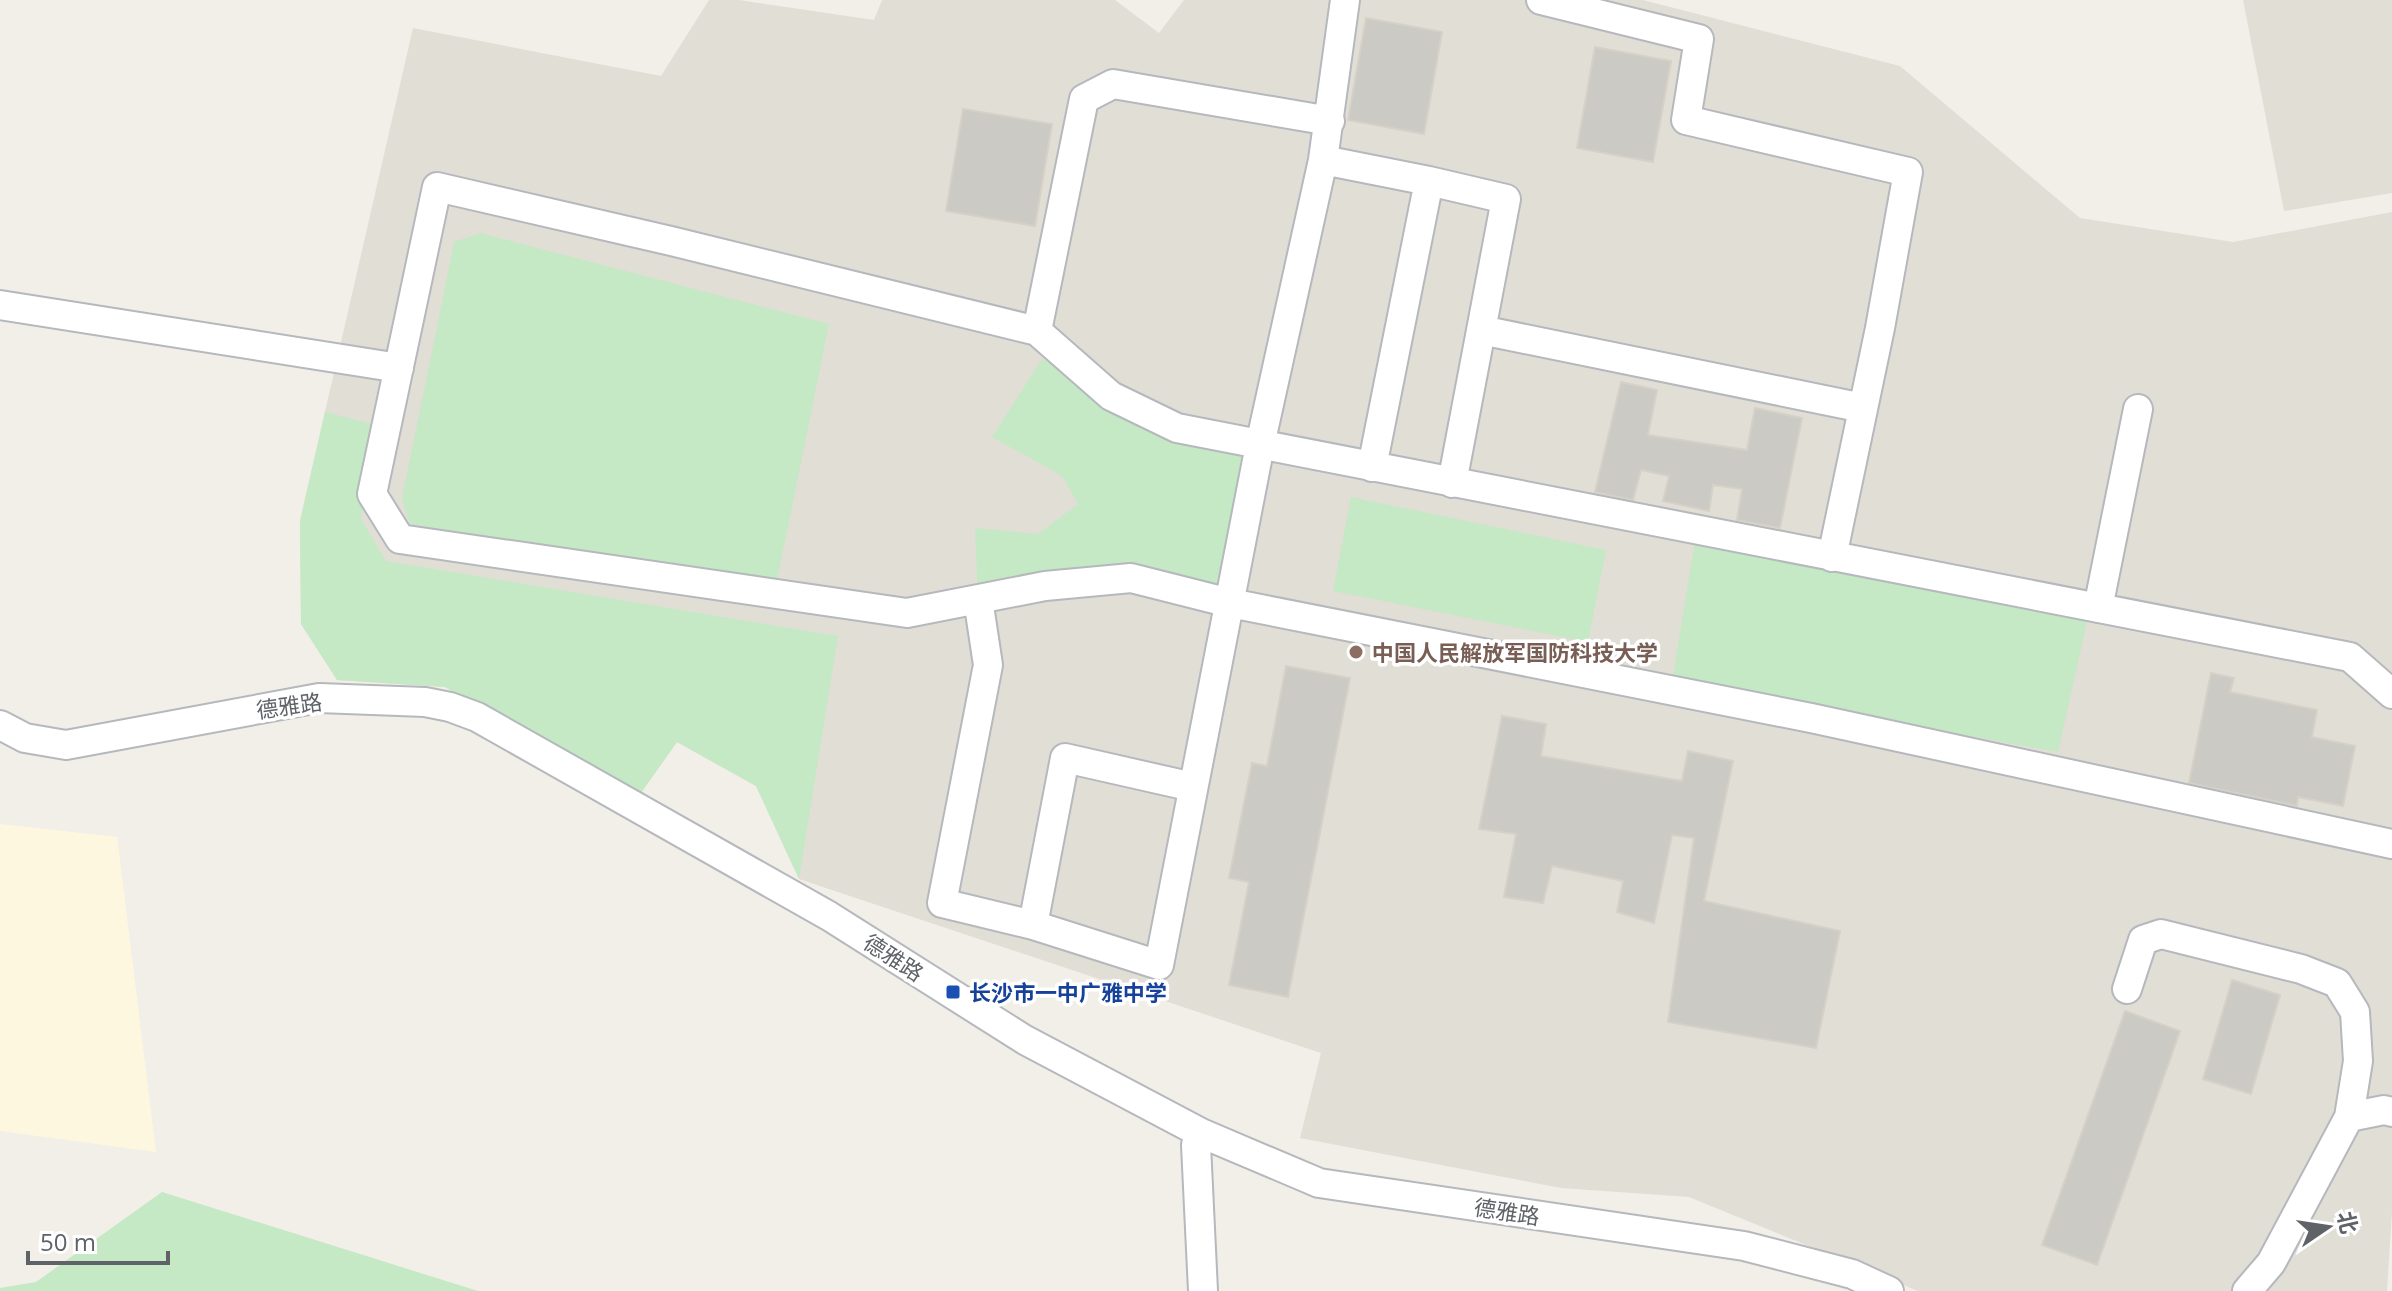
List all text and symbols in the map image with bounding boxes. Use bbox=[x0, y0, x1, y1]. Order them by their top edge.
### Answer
place label: 中国人民解放军国防科技大学 bbox=[1372, 637, 1658, 667]
marker: 中国人民解放军国防科技大学 bbox=[1347, 643, 1365, 661]
street label: 德雅路 bbox=[254, 686, 324, 724]
street label: 德雅路 bbox=[858, 926, 930, 988]
place label: 长沙市一中广雅中学 bbox=[969, 977, 1167, 1007]
marker: 长沙市一中广雅中学 bbox=[944, 983, 962, 1001]
north arrow bbox=[2288, 1187, 2368, 1267]
street label: 德雅路 bbox=[1472, 1191, 1542, 1231]
text: 北 bbox=[2331, 1208, 2366, 1236]
scale bar bbox=[28, 1215, 168, 1265]
text: 50 m bbox=[40, 1225, 96, 1258]

